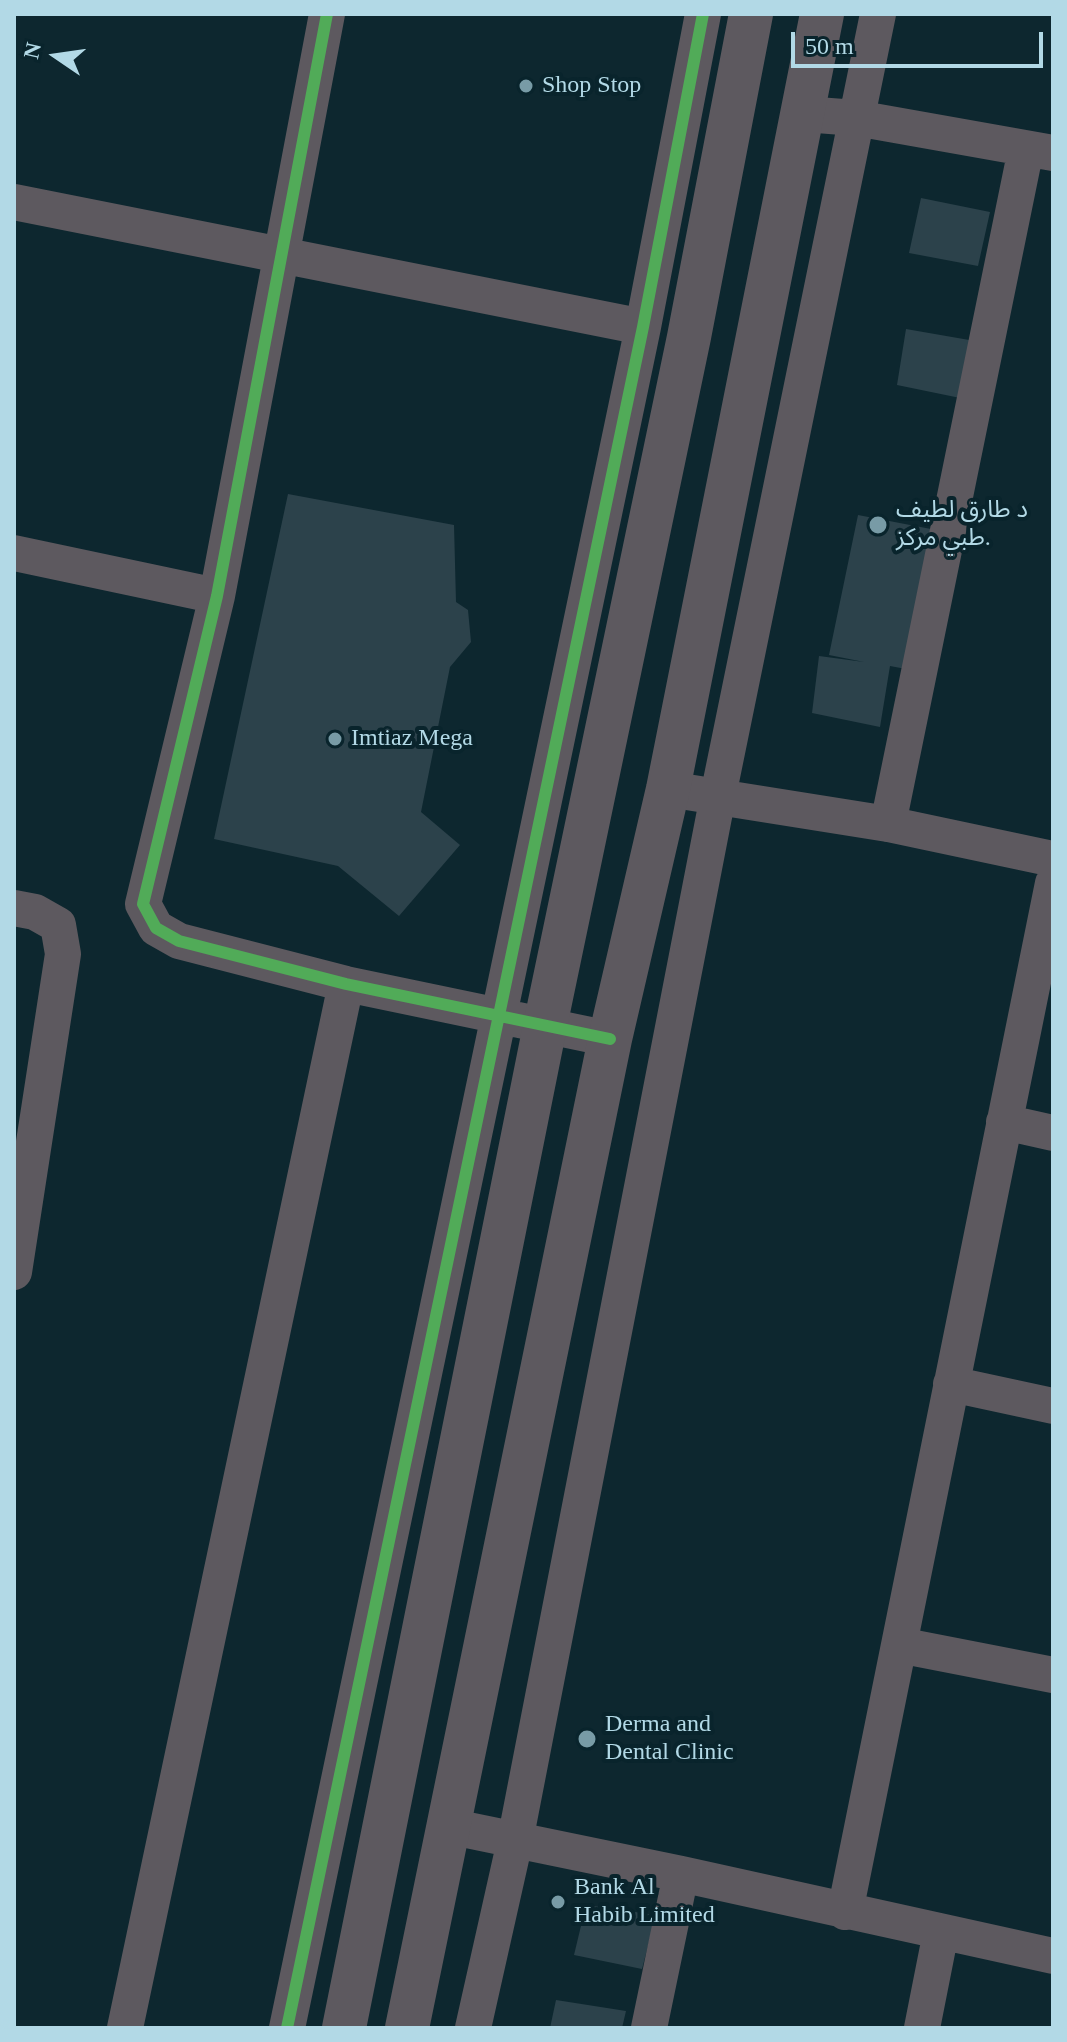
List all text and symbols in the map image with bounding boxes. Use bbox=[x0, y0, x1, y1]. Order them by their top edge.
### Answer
north arrow bbox=[16, 16, 96, 96]
scale bar bbox=[795, 16, 1047, 66]
text: 50 m bbox=[805, 33, 854, 59]
text: N bbox=[18, 40, 46, 61]
place label: Shop Stop bbox=[542, 72, 641, 100]
marker: Shop Stop bbox=[517, 77, 535, 95]
place label: د طارق لطیف طبي مرکز. bbox=[896, 497, 1028, 553]
marker: د طارق لطیف طبي مرکز. bbox=[867, 514, 889, 536]
place label: Imtiaz Mega bbox=[351, 725, 473, 753]
marker: Imtiaz Mega bbox=[326, 730, 344, 748]
place label: Derma and Dental Clinic bbox=[605, 1711, 734, 1767]
marker: Derma and Dental Clinic bbox=[576, 1728, 598, 1750]
place label: Bank Al Habib Limited bbox=[574, 1874, 715, 1930]
marker: Bank Al Habib Limited bbox=[549, 1893, 567, 1911]

